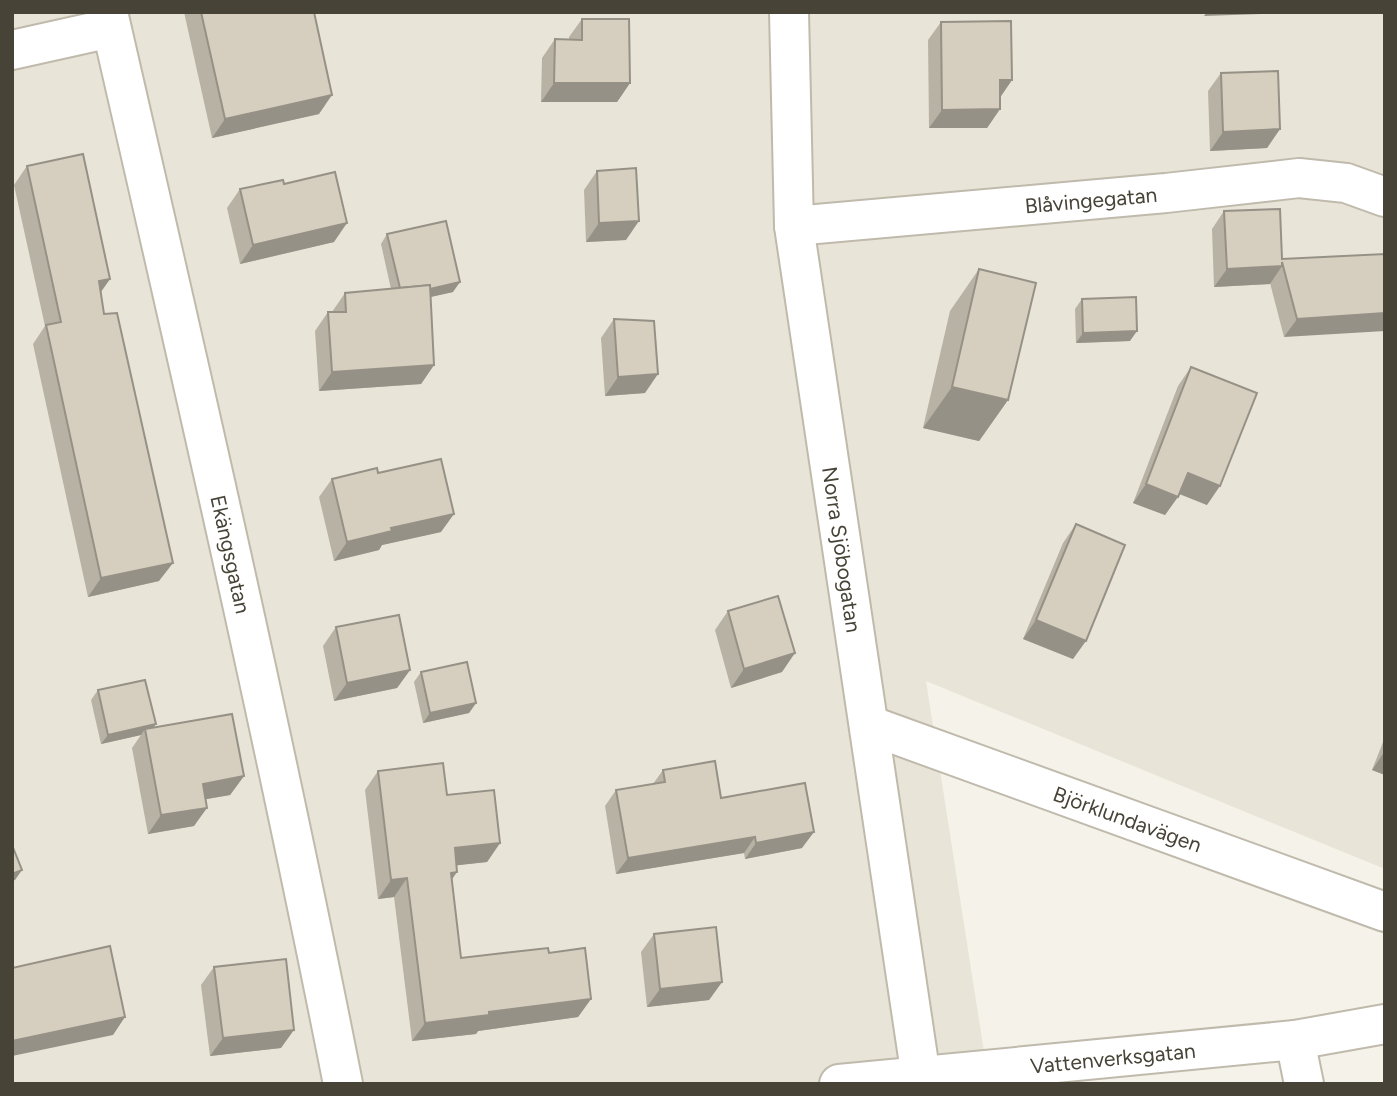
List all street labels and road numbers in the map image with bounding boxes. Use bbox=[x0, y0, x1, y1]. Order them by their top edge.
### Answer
street label: Blåvingegatan bbox=[1024, 181, 1158, 218]
street label: Norra Sjöbogatan bbox=[818, 465, 867, 634]
street label: Ekängsgatan bbox=[206, 493, 256, 616]
street label: Björklundavägen bbox=[1050, 780, 1205, 857]
street label: Vattenverksgatan bbox=[1029, 1037, 1197, 1078]

